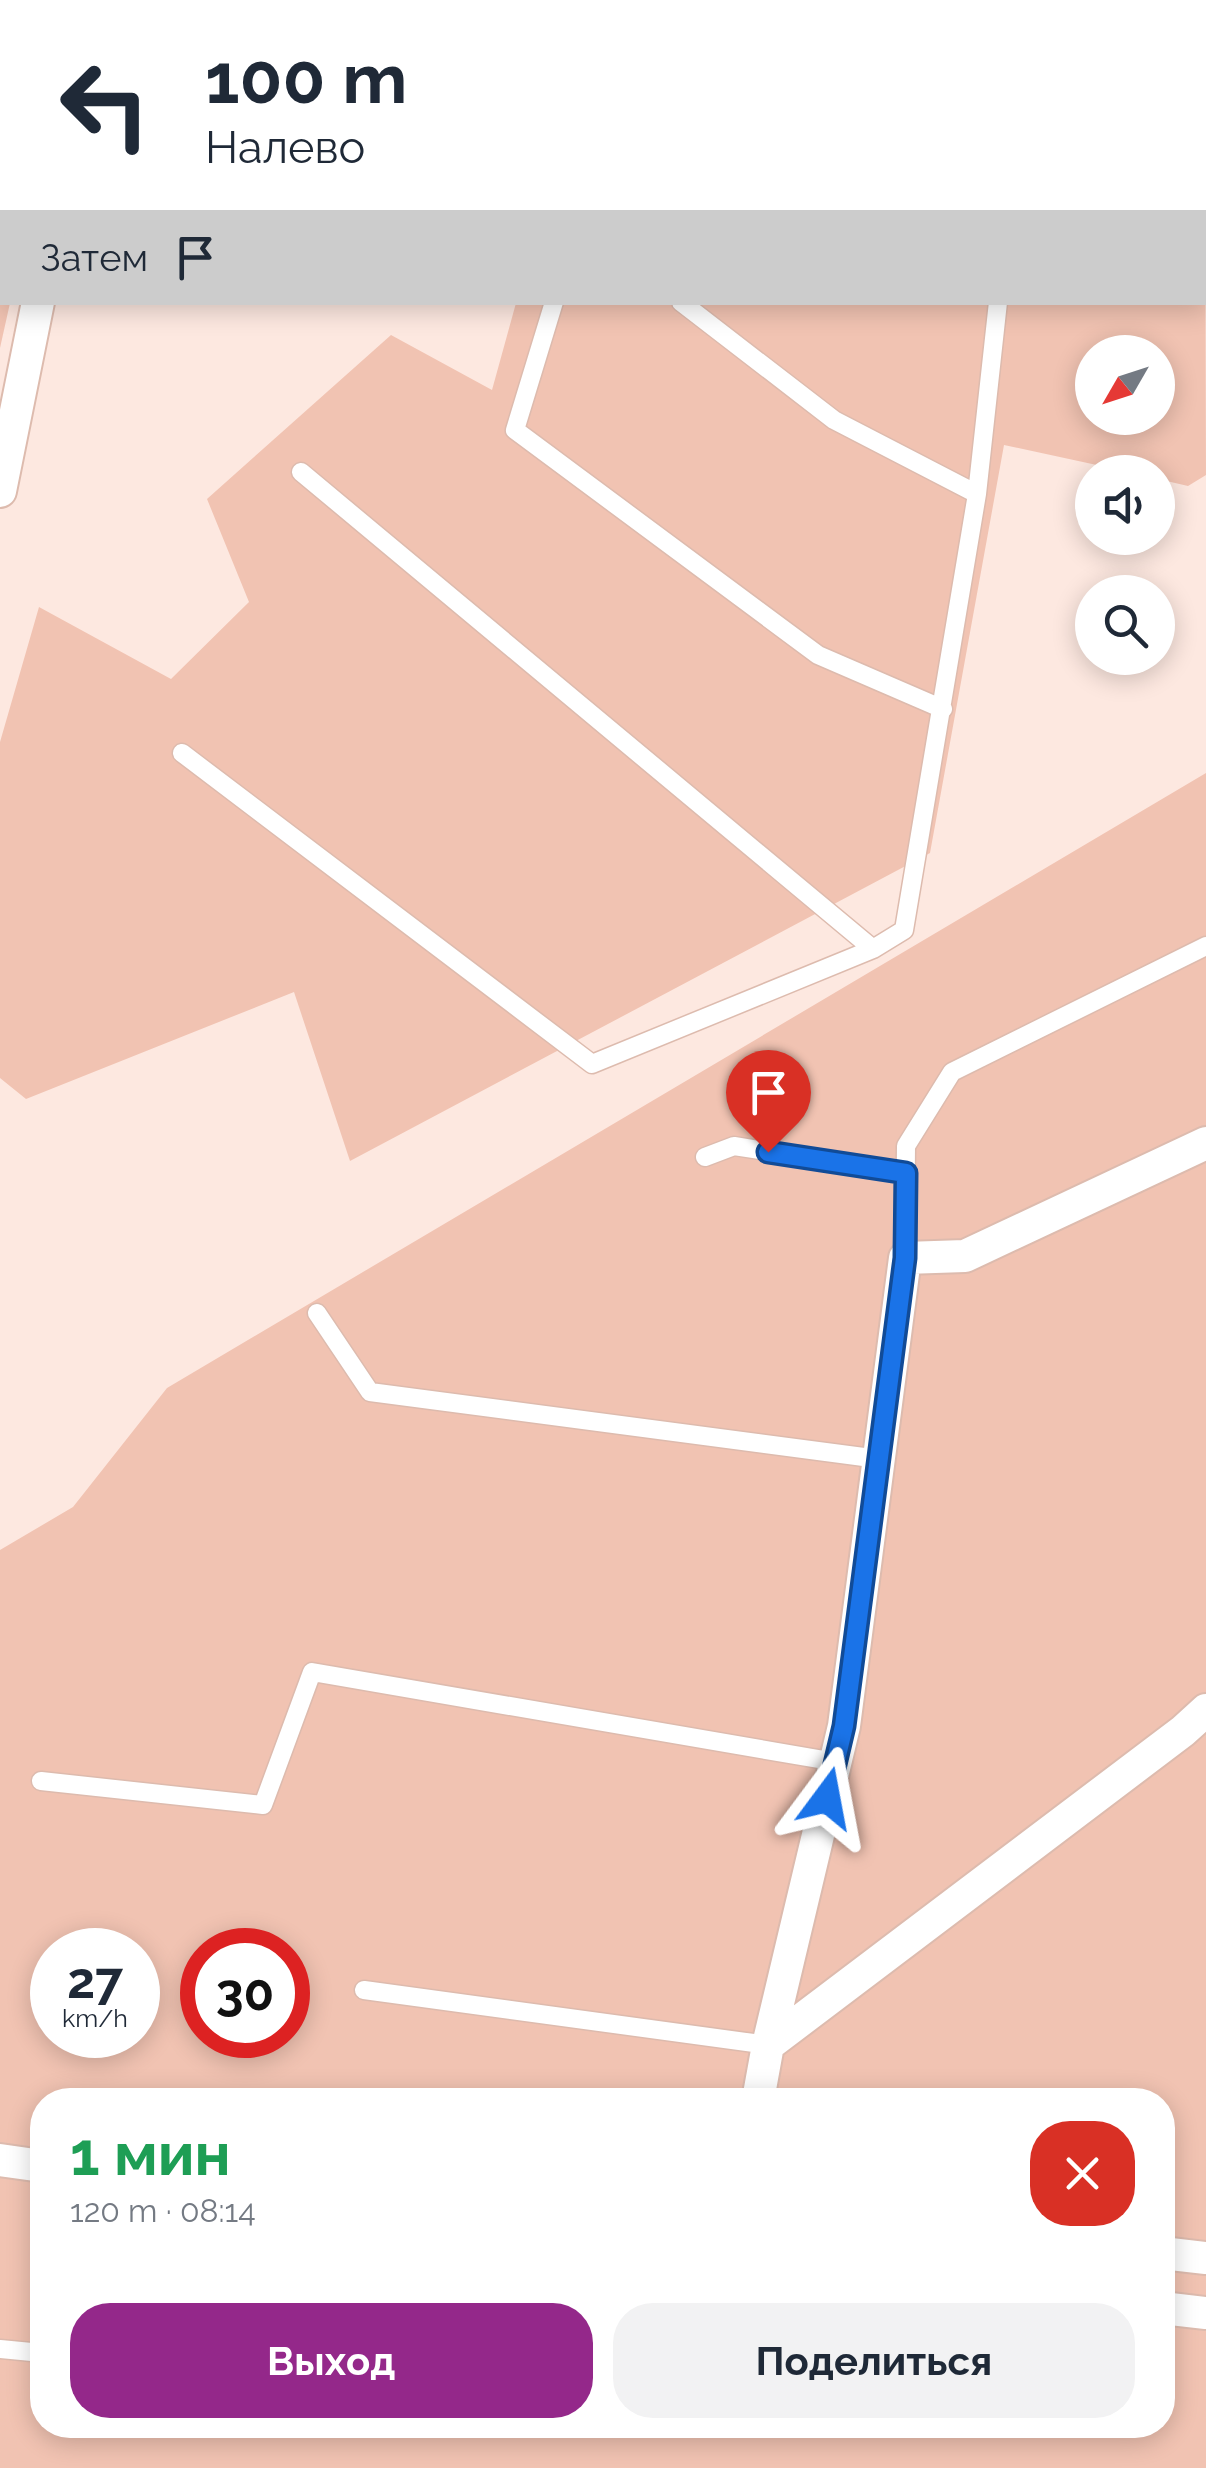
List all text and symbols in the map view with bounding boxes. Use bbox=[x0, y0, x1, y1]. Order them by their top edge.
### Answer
text: 100 m bbox=[205, 37, 408, 119]
icon: left bbox=[40, 40, 170, 170]
text: Налево bbox=[205, 121, 365, 174]
icon: arrive bbox=[168, 230, 223, 285]
text: Затем bbox=[40, 235, 148, 280]
north arrow bbox=[1075, 335, 1175, 435]
map controls bbox=[1075, 335, 1175, 675]
button: sound bbox=[1075, 455, 1175, 555]
button: search bbox=[1075, 575, 1175, 675]
pin bbox=[726, 1050, 811, 1153]
icon: arrive bbox=[741, 1065, 796, 1120]
position arrow bbox=[775, 1746, 879, 1850]
speed limit sign: 30 bbox=[180, 1928, 310, 2058]
text: 27 bbox=[67, 1951, 123, 2010]
text: km/h bbox=[62, 2003, 128, 2033]
text: 1 мин bbox=[70, 2119, 231, 2189]
button: close bbox=[1030, 2121, 1135, 2226]
text: 120 m · 08:14 bbox=[70, 2192, 256, 2229]
button: Выход bbox=[70, 2303, 593, 2418]
button: Поделиться bbox=[613, 2303, 1135, 2418]

